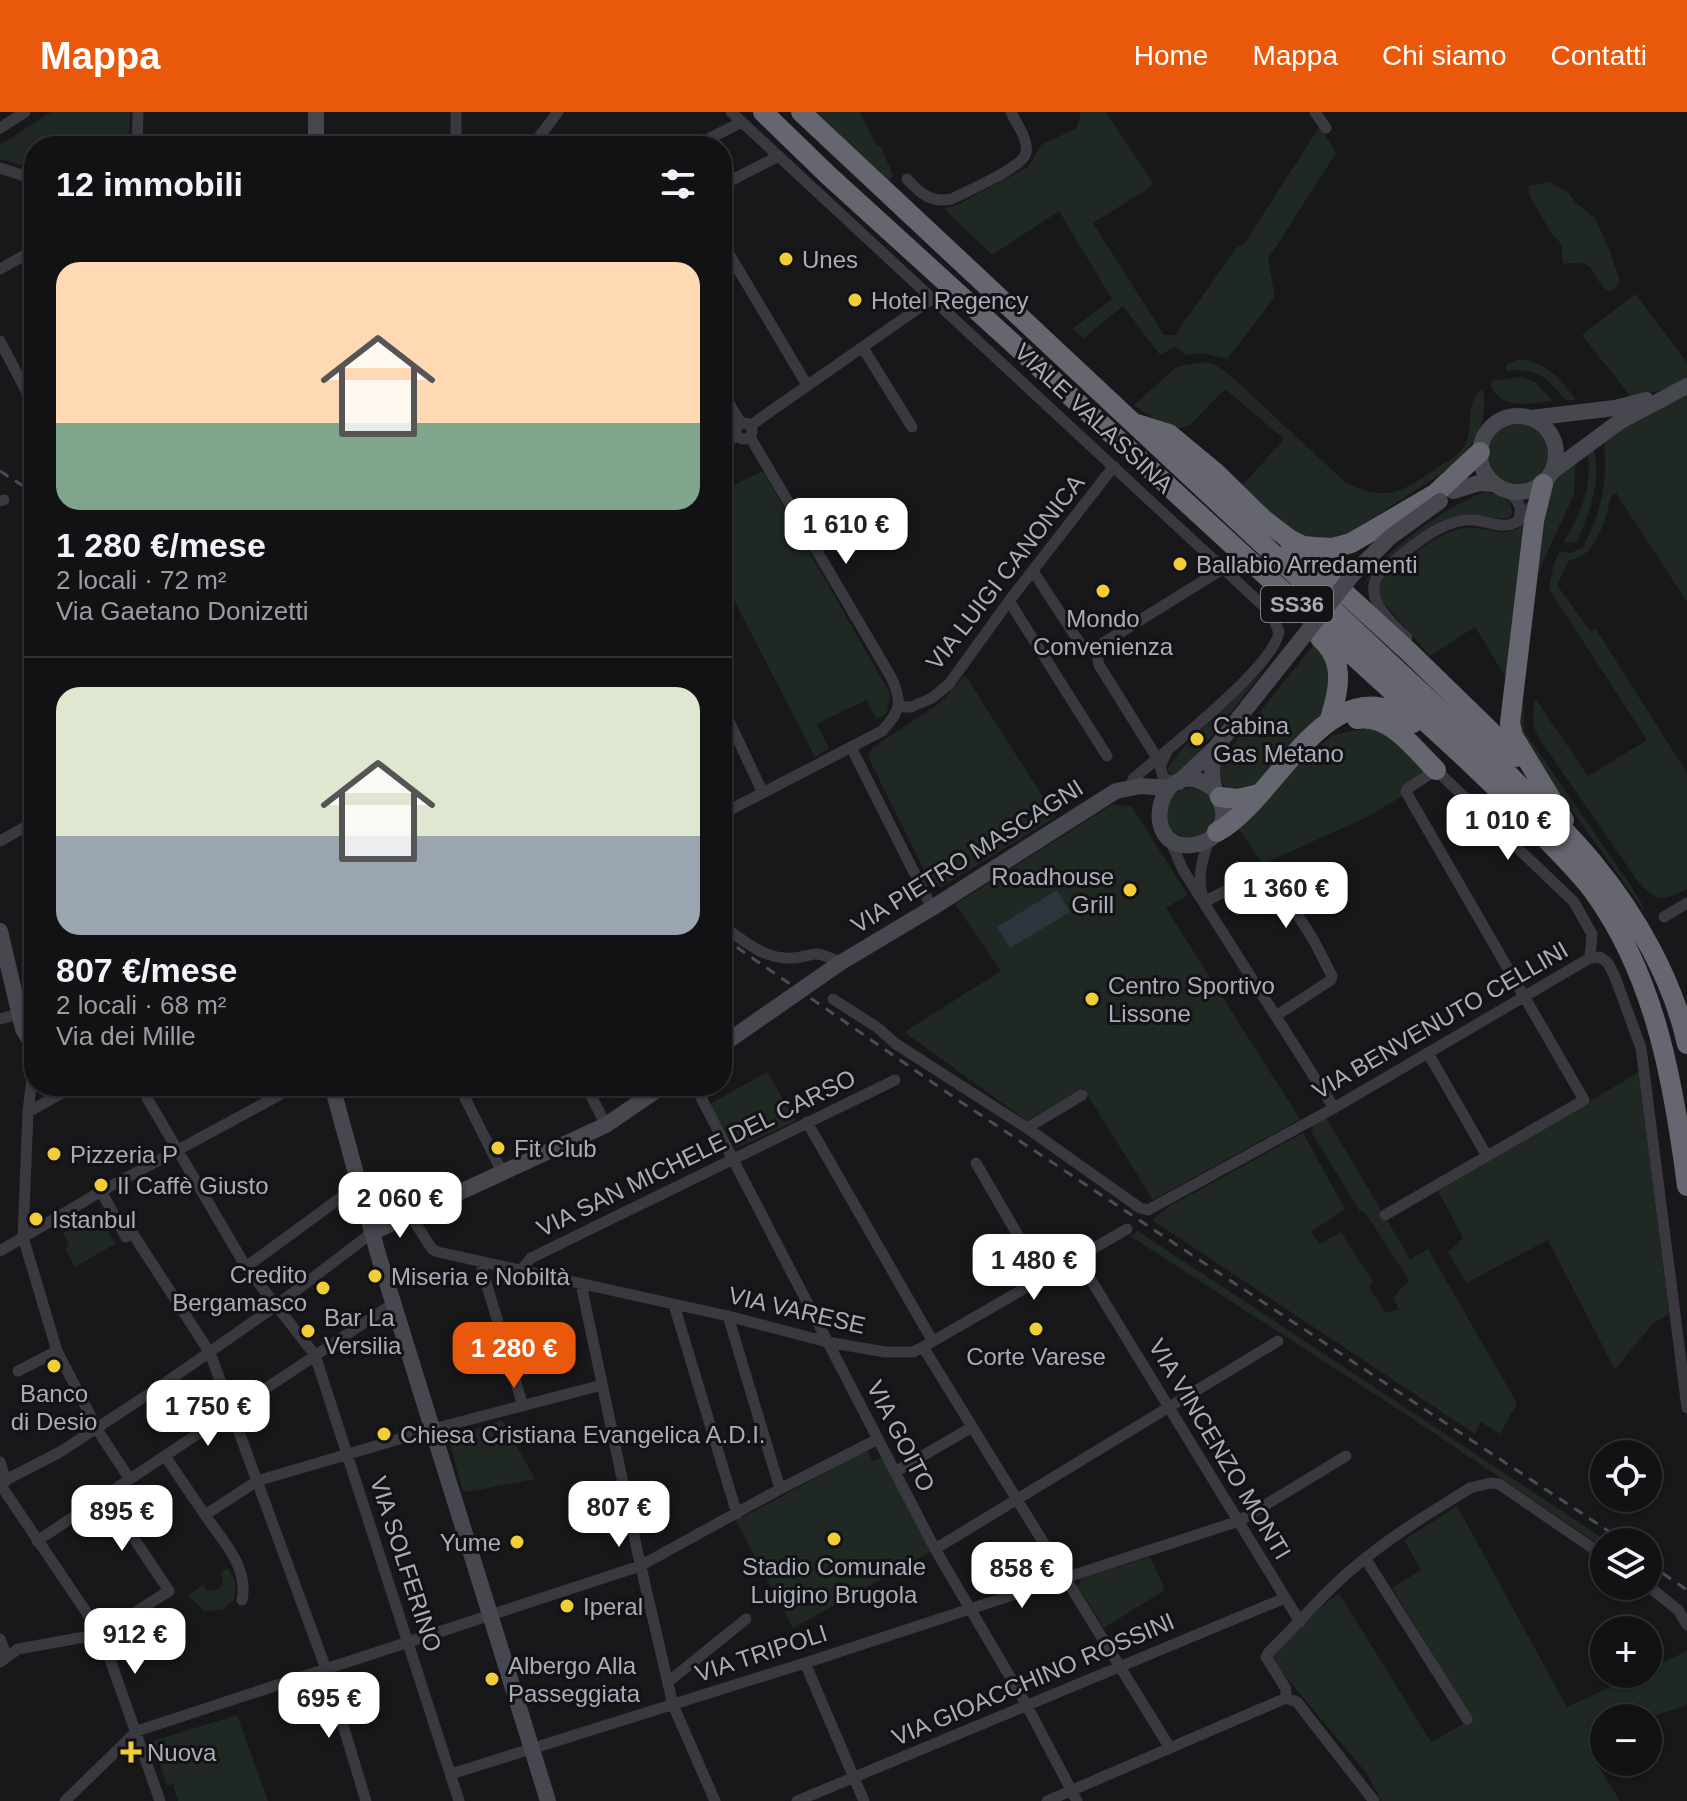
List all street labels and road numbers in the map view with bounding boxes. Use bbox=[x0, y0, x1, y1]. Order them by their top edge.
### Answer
street label: VIALE VALASSINA bbox=[1009, 338, 1179, 498]
street label: VIA LUIGI CANONICA bbox=[920, 469, 1090, 675]
road number: SS36 bbox=[1261, 586, 1333, 622]
street label: VIA PIETRO MASCAGNI bbox=[846, 774, 1088, 938]
street label: VIA BENVENUTO CELLINI bbox=[1308, 936, 1572, 1104]
street label: VIA SAN MICHELE DEL CARSO bbox=[532, 1064, 860, 1242]
street label: VIA VARESE bbox=[726, 1281, 868, 1339]
street label: VIA VINCENZO MONTI bbox=[1144, 1334, 1296, 1564]
street label: VIA GOITO bbox=[862, 1376, 940, 1496]
street label: VIA SOLFERINO bbox=[365, 1473, 447, 1655]
street label: VIA GIOACCHINO ROSSINI bbox=[888, 1607, 1178, 1751]
street label: VIA TRIPOLI bbox=[692, 1619, 830, 1687]

